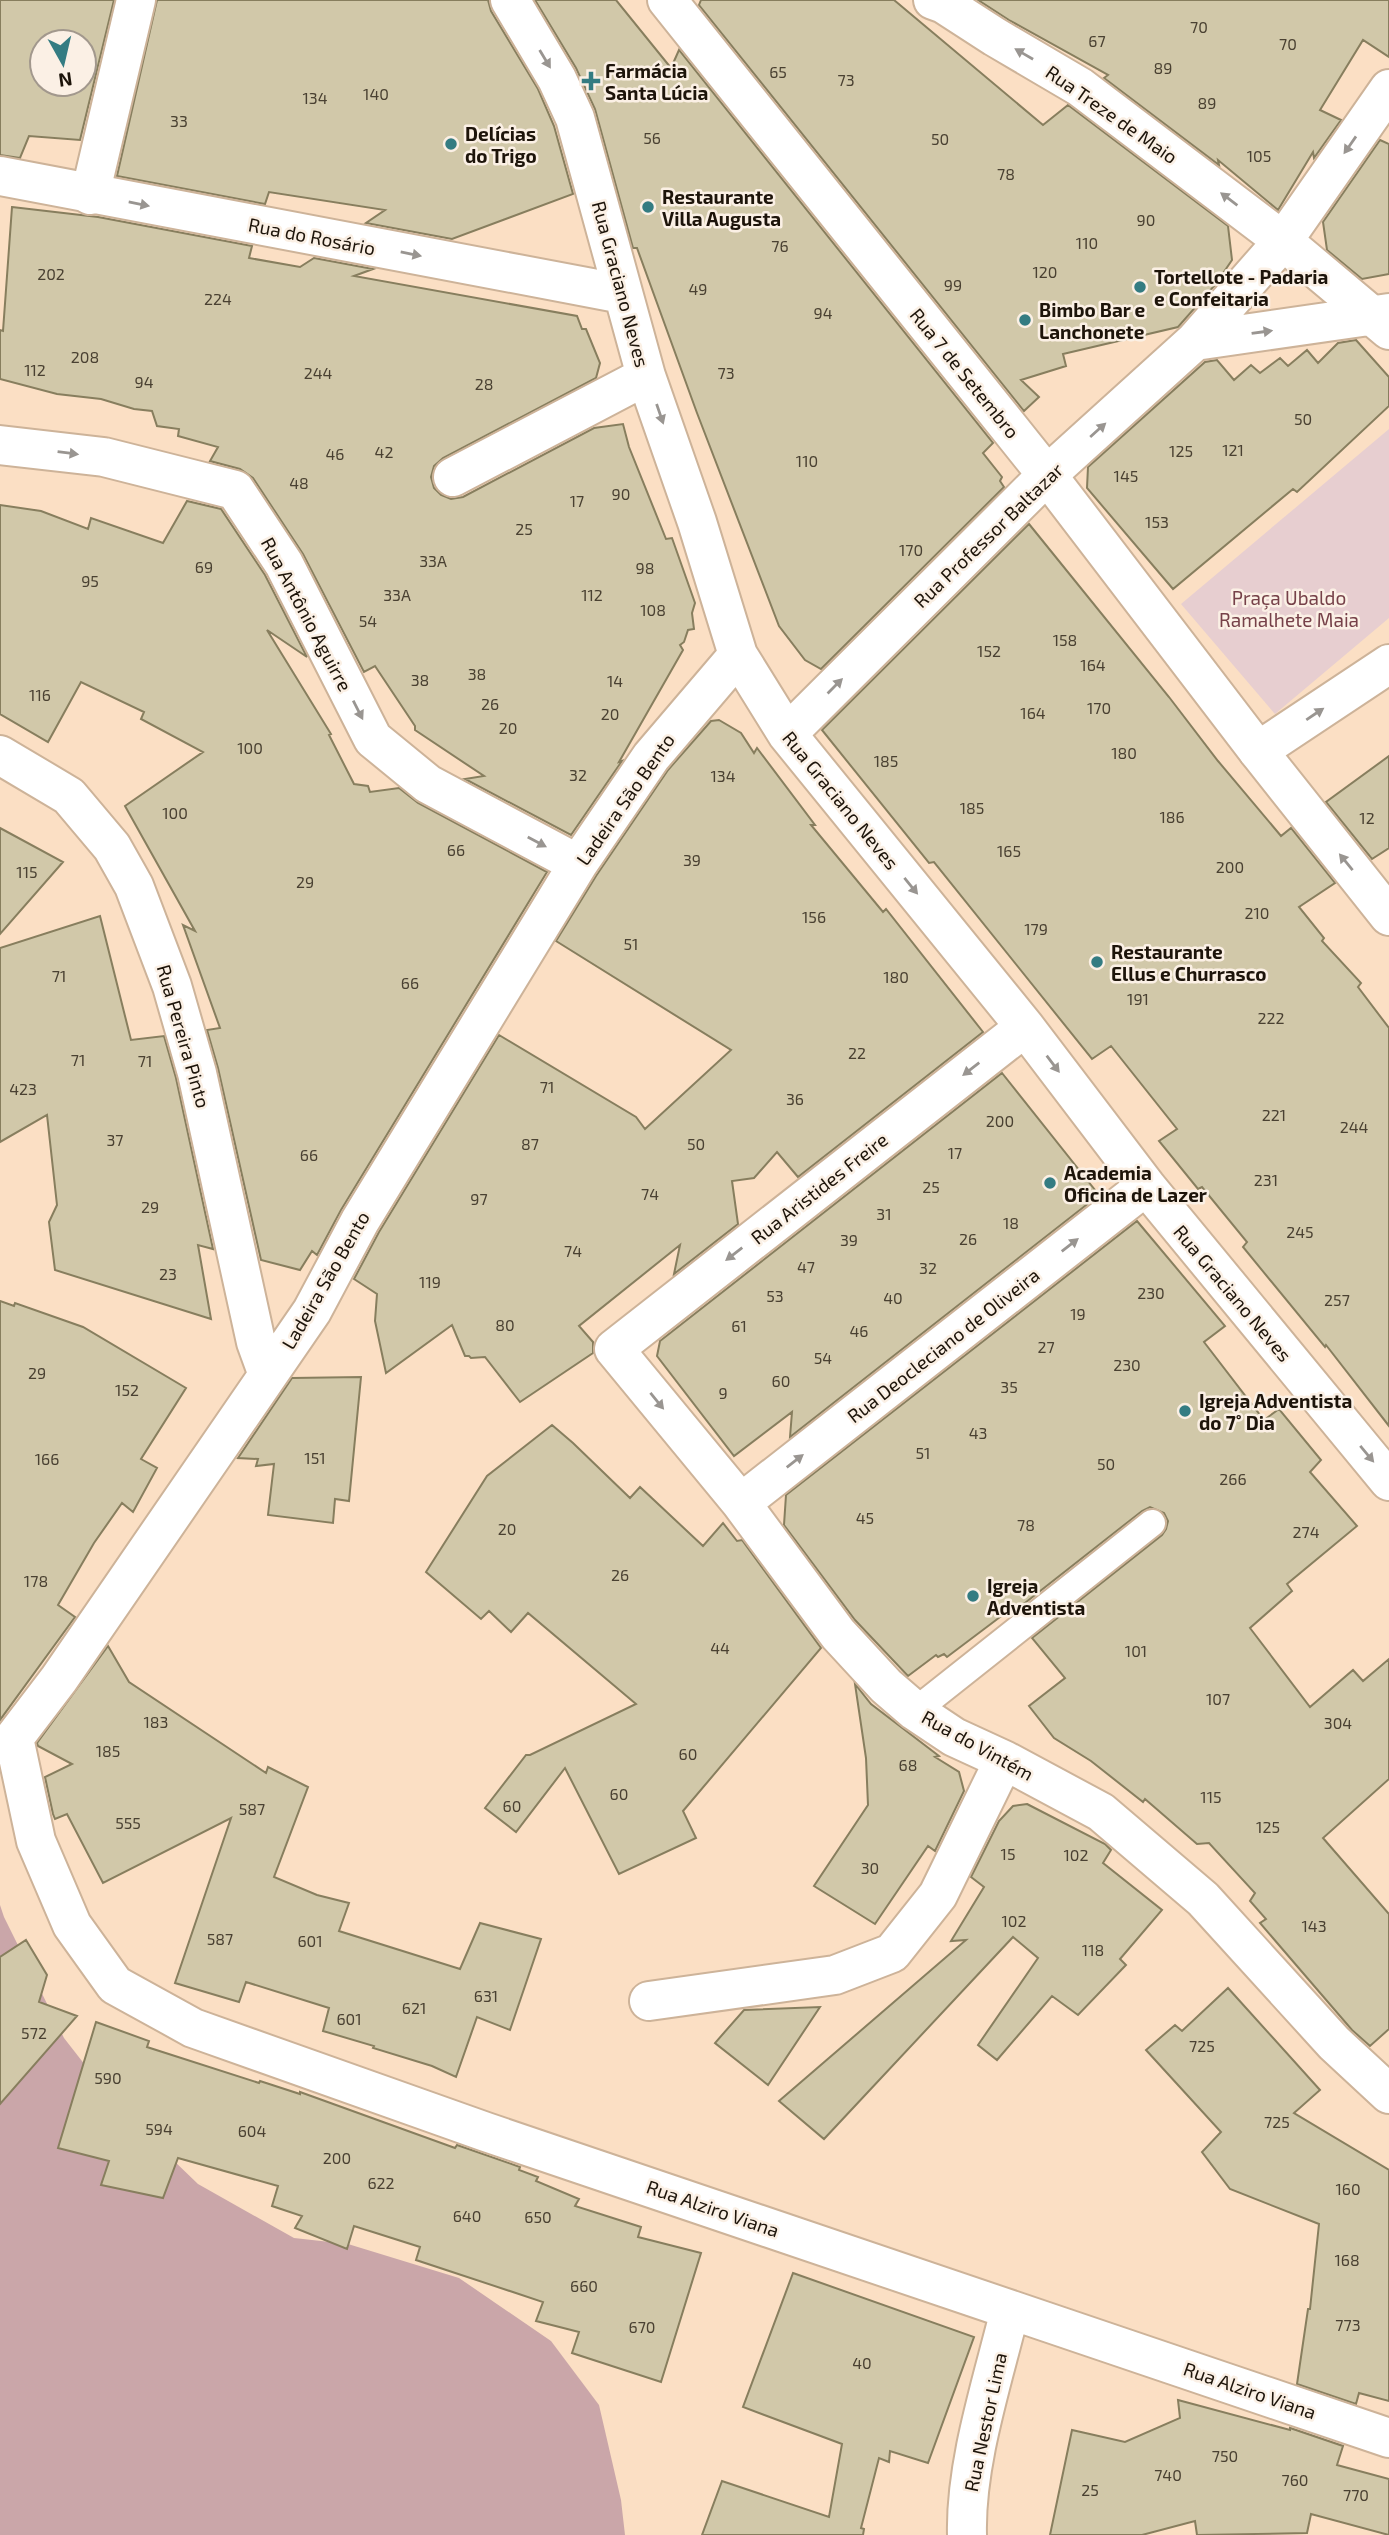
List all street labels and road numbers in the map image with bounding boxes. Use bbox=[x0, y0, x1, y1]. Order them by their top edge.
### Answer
street label: Rua Treze de Maio bbox=[1042, 60, 1182, 168]
street label: Rua Graciano Neves bbox=[588, 198, 654, 370]
street label: Rua do Rosário bbox=[247, 212, 377, 260]
street label: Rua 7 de Setembro bbox=[906, 303, 1024, 443]
street label: Rua Professor Baltazar bbox=[909, 458, 1068, 612]
street label: Rua Antônio Aguirre bbox=[257, 533, 357, 695]
street label: Rua Graciano Neves bbox=[778, 726, 904, 874]
street label: Ladeira São Bento bbox=[571, 729, 679, 869]
street label: Rua Pereira Pinto bbox=[153, 962, 215, 1110]
street label: Rua Aristides Freire bbox=[746, 1127, 892, 1249]
street label: Ladeira São Bento bbox=[276, 1207, 374, 1353]
street label: Rua Graciano Neves bbox=[1169, 1220, 1297, 1366]
street label: Rua Deocleciano de Oliveira bbox=[842, 1263, 1044, 1427]
street label: Rua do Vintém bbox=[918, 1705, 1038, 1785]
street label: Rua Alziro Viana bbox=[644, 2175, 782, 2241]
street label: Rua Nestor Lima bbox=[959, 2350, 1011, 2494]
street label: Rua Alziro Viana bbox=[1181, 2357, 1319, 2423]

